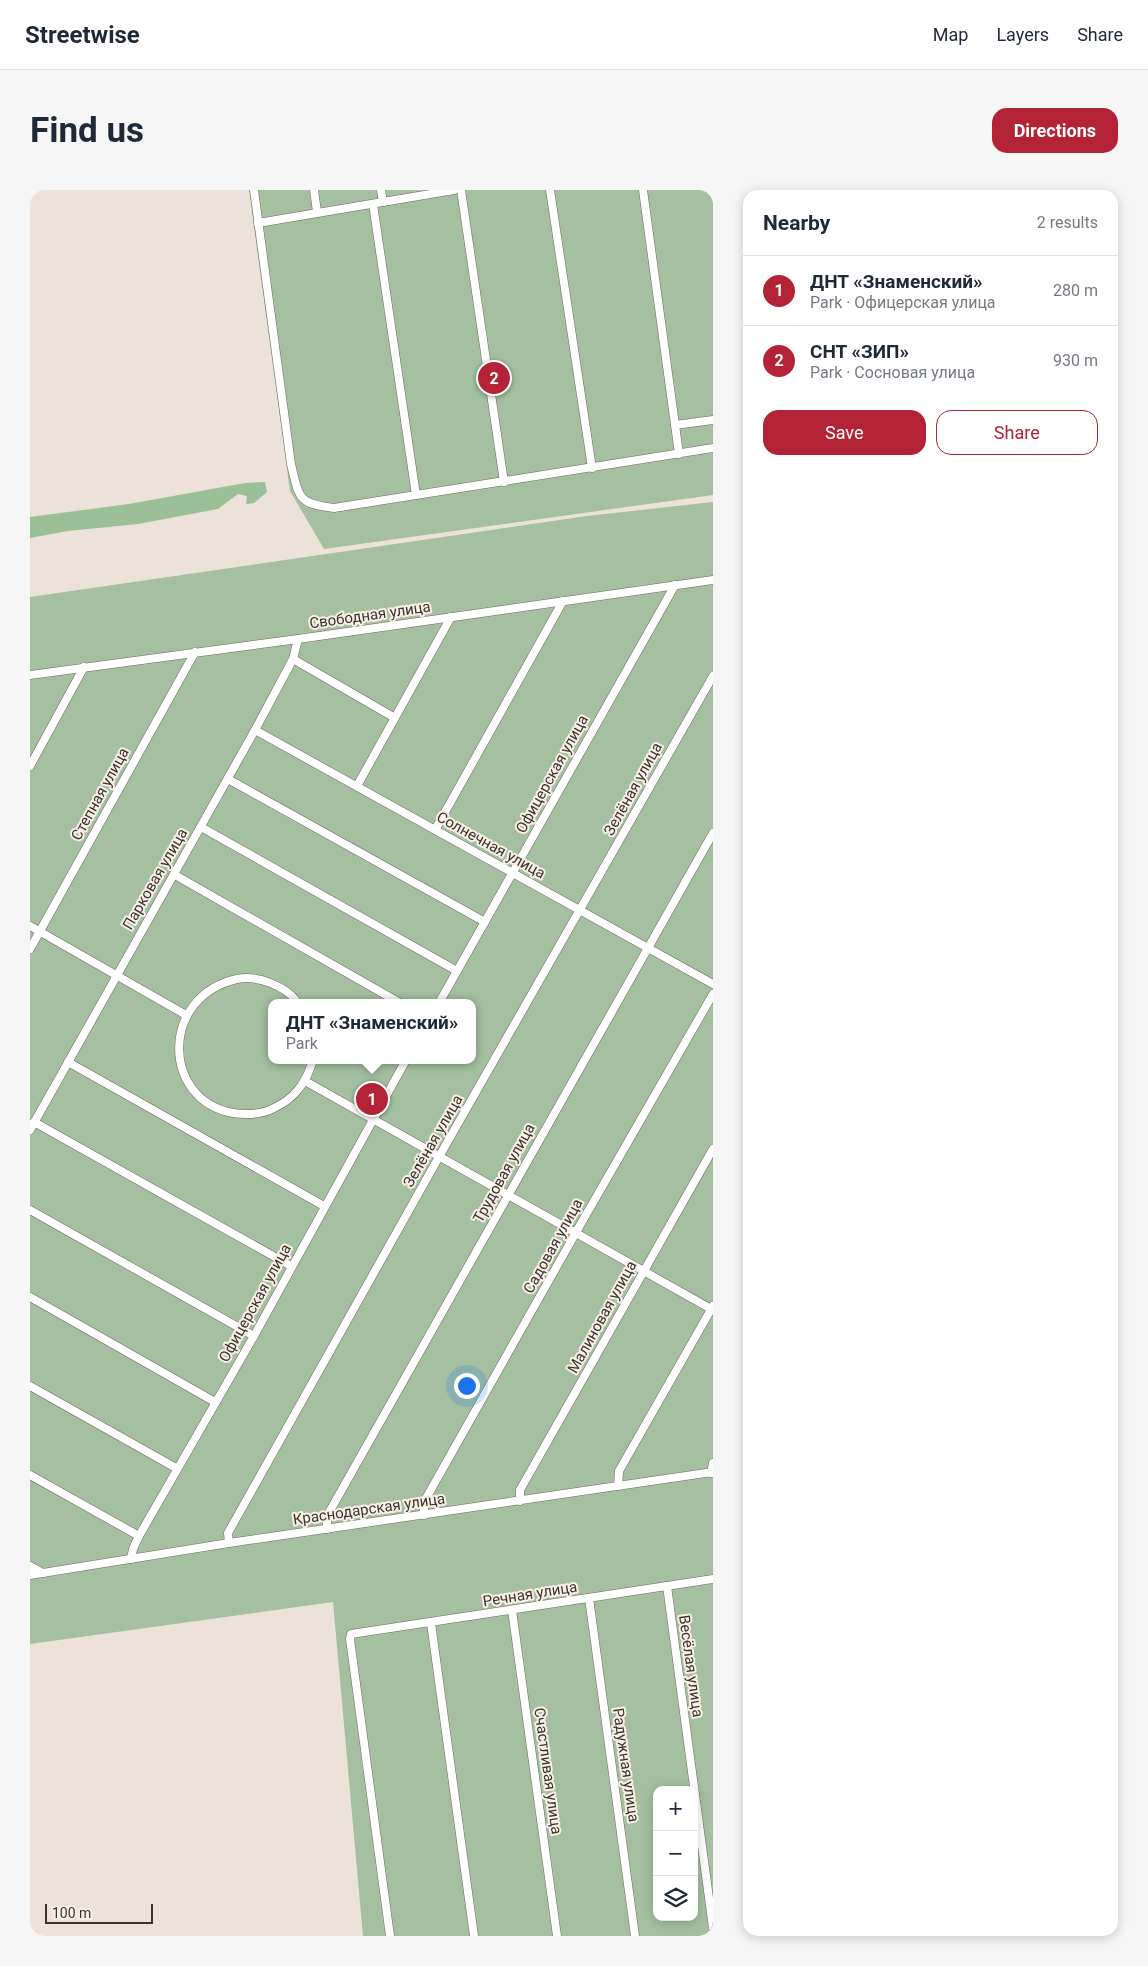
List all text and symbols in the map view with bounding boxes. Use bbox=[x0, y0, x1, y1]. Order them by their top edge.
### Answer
text: Streetwise bbox=[25, 21, 140, 49]
text: Map bbox=[933, 24, 968, 45]
text: Layers bbox=[996, 24, 1049, 45]
text: Share bbox=[1077, 24, 1123, 45]
button: Directions bbox=[992, 108, 1118, 153]
text: Find us bbox=[30, 110, 144, 151]
text: Nearby bbox=[763, 211, 830, 235]
text: 2 results bbox=[1037, 213, 1098, 232]
text: ДНТ «Знаменский» bbox=[810, 270, 983, 293]
text: 1 bbox=[774, 281, 784, 300]
text: 280 m bbox=[1053, 281, 1098, 300]
text: Park · Офицерская улица bbox=[810, 293, 996, 312]
text: СНТ «ЗИП» bbox=[810, 340, 909, 363]
text: 2 bbox=[774, 351, 784, 370]
text: 930 m bbox=[1053, 351, 1098, 370]
pin: 2 bbox=[478, 359, 510, 397]
text: Park · Сосновая улица bbox=[810, 363, 975, 382]
button: Save bbox=[763, 410, 926, 455]
button: Share bbox=[936, 410, 1098, 455]
street label: Свободная улица bbox=[308, 598, 432, 632]
street label: Офицерская улица bbox=[512, 712, 592, 836]
street label: Зелёная улица bbox=[600, 739, 666, 839]
street label: Степная улица bbox=[67, 745, 133, 843]
street label: Солнечная улица bbox=[433, 808, 549, 882]
street label: Парковая улица bbox=[119, 825, 191, 933]
popup bbox=[268, 999, 476, 1064]
text: ДНТ «Знаменский» bbox=[286, 1011, 458, 1034]
text: Park bbox=[286, 1034, 318, 1053]
pin: 1 bbox=[356, 1080, 388, 1118]
street label: Зелёная улица bbox=[399, 1092, 467, 1190]
street label: Трудовая улица bbox=[469, 1120, 539, 1226]
street label: Садовая улица bbox=[520, 1196, 586, 1296]
street label: Офицерская улица bbox=[215, 1241, 295, 1365]
street label: Малиновая улица bbox=[564, 1258, 640, 1376]
your location bbox=[454, 1373, 480, 1399]
street label: Краснодарская улица bbox=[292, 1489, 446, 1529]
street label: Речная улица bbox=[481, 1578, 579, 1610]
street label: Весёлая улица bbox=[675, 1614, 707, 1718]
street label: Счастливая улица bbox=[530, 1706, 566, 1836]
street label: Радужная улица bbox=[609, 1707, 643, 1823]
map controls bbox=[653, 1786, 698, 1921]
button: + bbox=[653, 1786, 698, 1831]
button: − bbox=[653, 1831, 698, 1876]
button: layers bbox=[653, 1876, 698, 1921]
scale bar bbox=[45, 1901, 152, 1924]
text: 100 m bbox=[52, 1905, 91, 1921]

